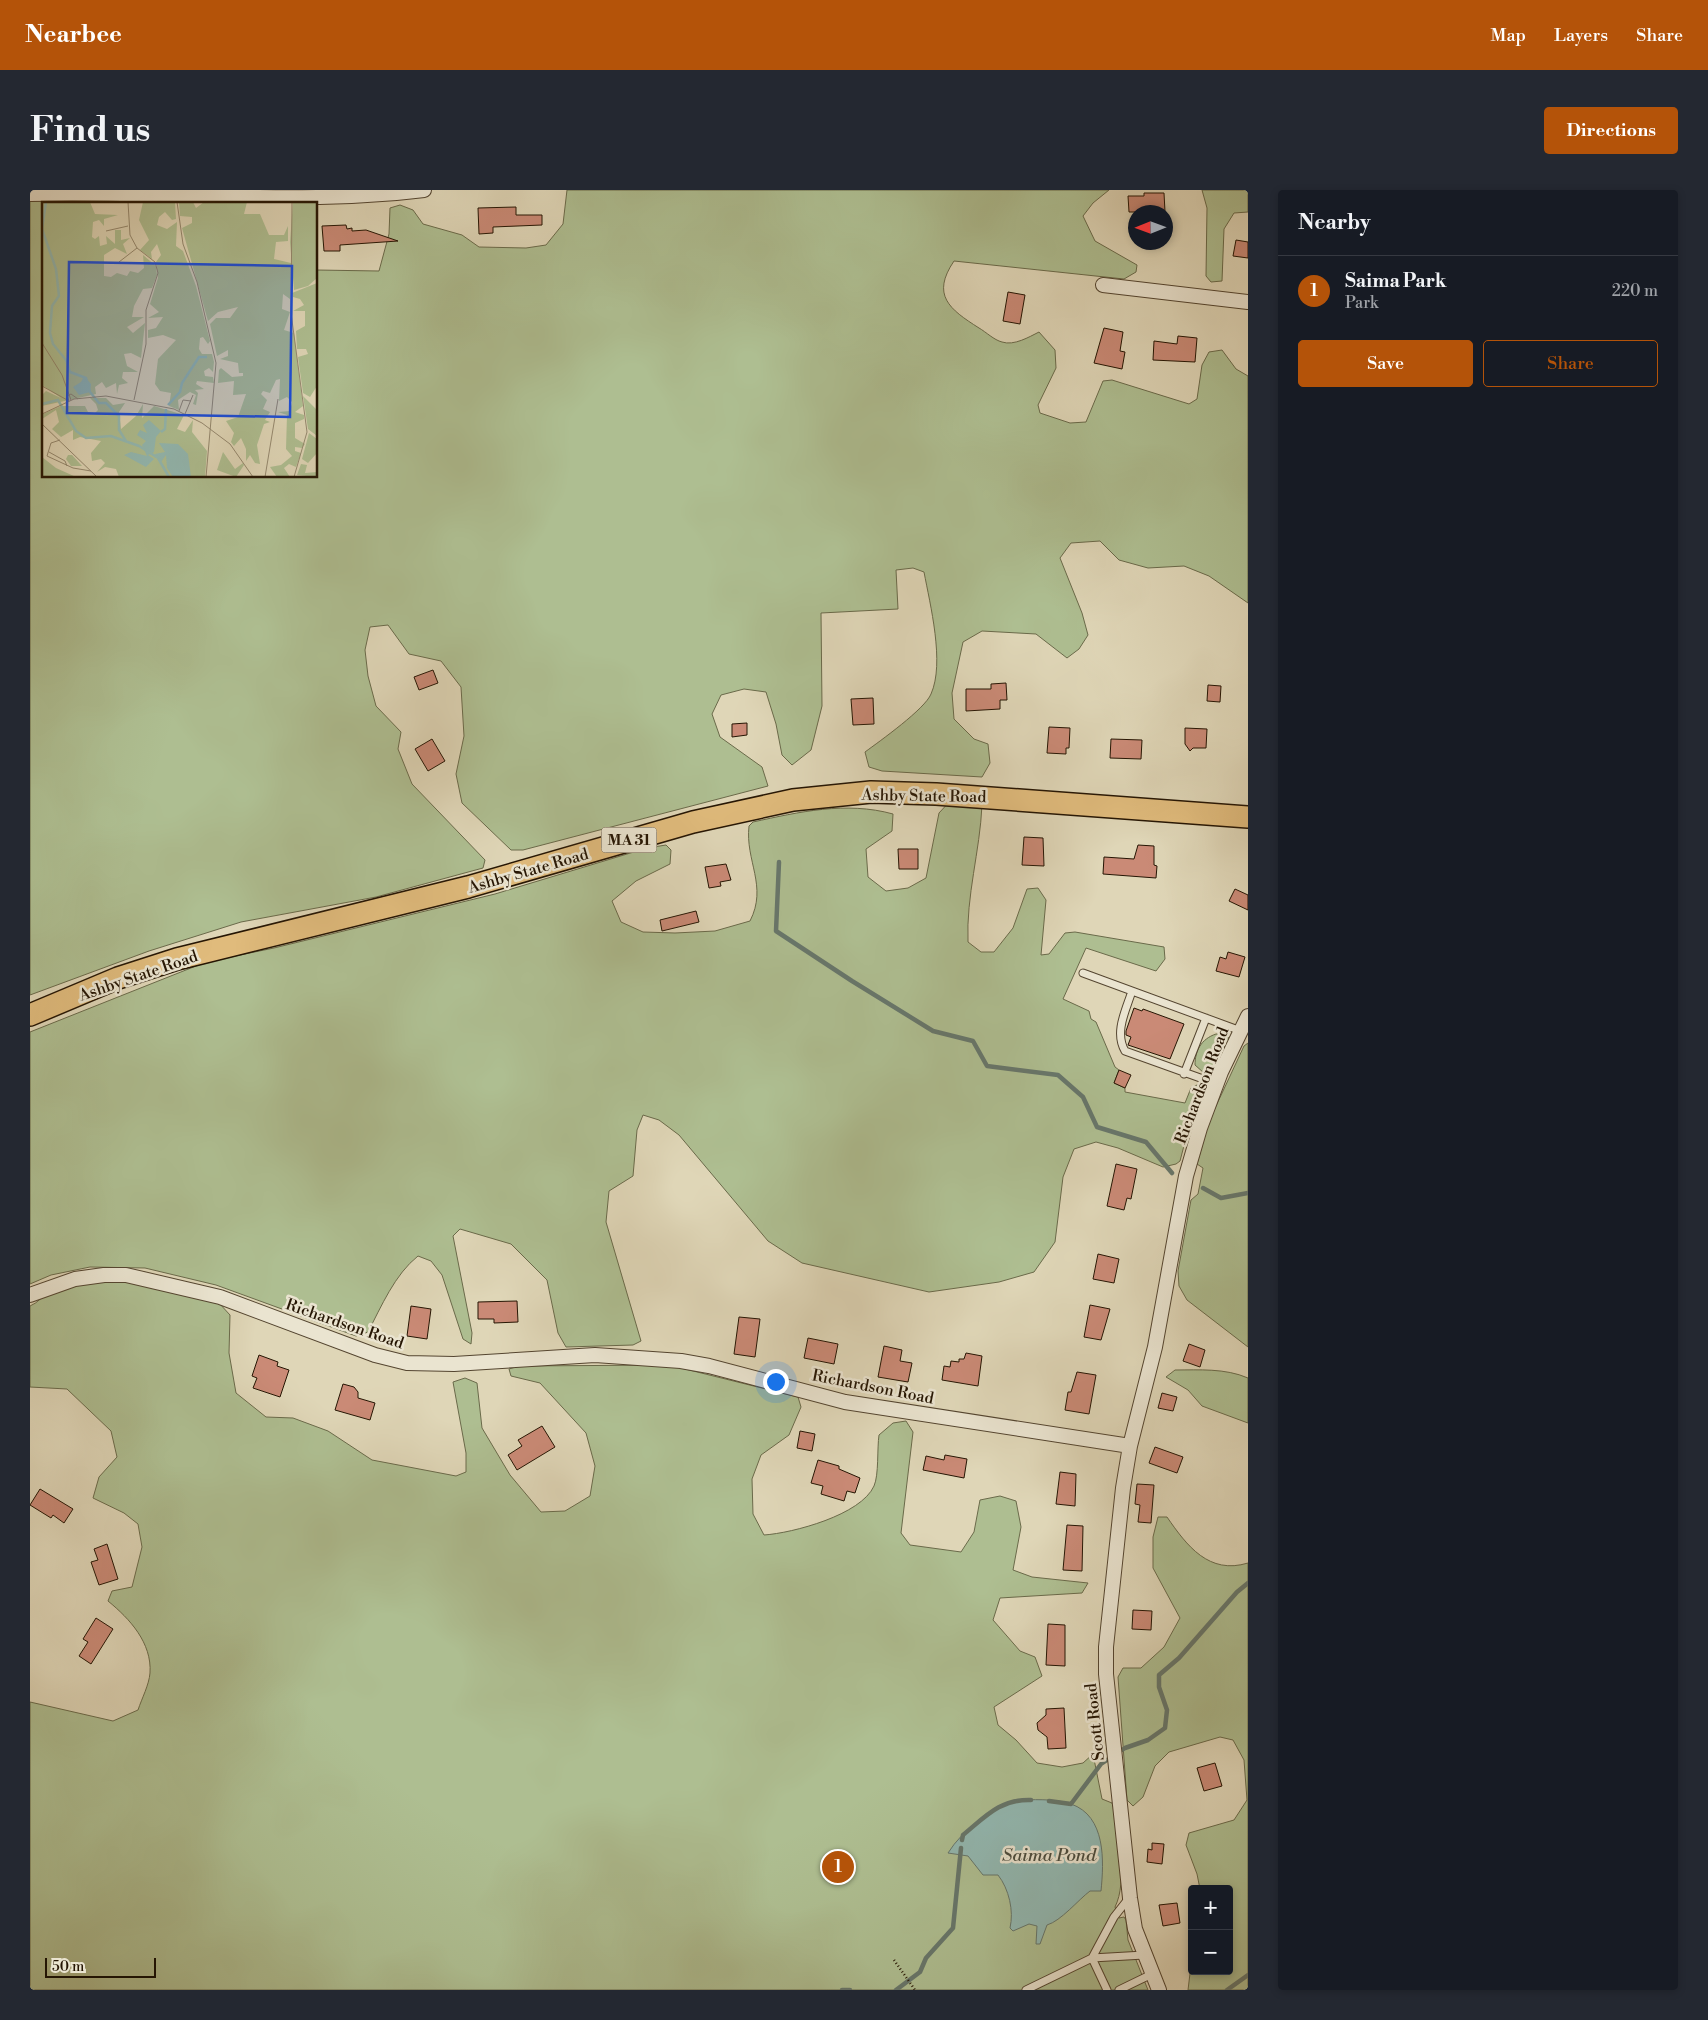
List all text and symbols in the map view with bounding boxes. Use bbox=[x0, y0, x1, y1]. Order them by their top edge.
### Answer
text: Nearbee bbox=[25, 20, 122, 50]
text: Map bbox=[1491, 24, 1526, 47]
text: Layers bbox=[1554, 24, 1608, 47]
text: Share bbox=[1636, 24, 1683, 47]
button: Directions bbox=[1544, 107, 1678, 154]
text: Find us bbox=[30, 109, 150, 152]
inset map bbox=[42, 202, 318, 478]
north arrow bbox=[1128, 205, 1173, 250]
text: Nearby bbox=[1298, 210, 1371, 236]
text: Saima Park bbox=[1345, 269, 1446, 293]
text: 1 bbox=[1310, 281, 1318, 301]
text: 220 m bbox=[1612, 281, 1658, 301]
text: Park bbox=[1345, 293, 1378, 313]
button: Save bbox=[1298, 340, 1473, 387]
button: Share bbox=[1483, 340, 1658, 387]
street label: Ashby State Road bbox=[860, 785, 987, 807]
road number: MA 31 bbox=[602, 828, 656, 852]
street label: Ashby State Road bbox=[465, 844, 591, 898]
street label: Ashby State Road bbox=[75, 946, 201, 1006]
street label: Richardson Road bbox=[1170, 1024, 1233, 1147]
street label: Richardson Road bbox=[283, 1294, 406, 1354]
street label: Richardson Road bbox=[810, 1365, 935, 1409]
your location bbox=[763, 1369, 789, 1395]
street label: Scott Road bbox=[1081, 1682, 1109, 1762]
water label: Saima Pond bbox=[1002, 1844, 1097, 1867]
pin: 1 bbox=[822, 1848, 854, 1886]
map controls bbox=[1188, 1885, 1233, 1975]
button: + bbox=[1188, 1885, 1233, 1930]
button: − bbox=[1188, 1930, 1233, 1975]
scale bar bbox=[45, 1955, 156, 1978]
text: 50 m bbox=[52, 1958, 84, 1976]

